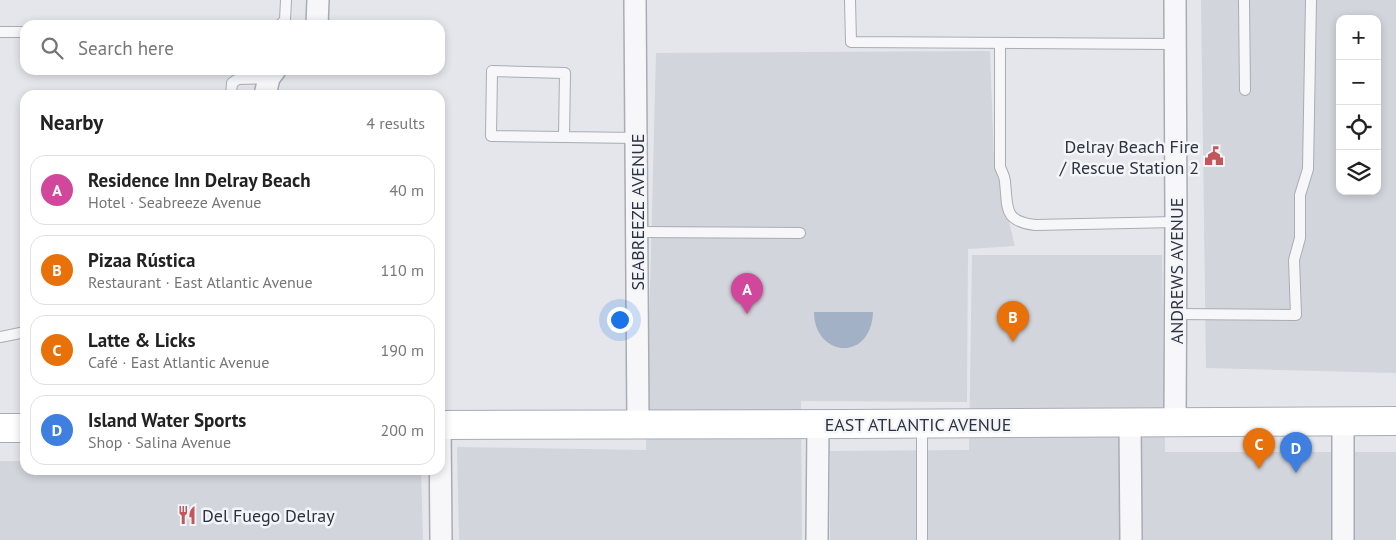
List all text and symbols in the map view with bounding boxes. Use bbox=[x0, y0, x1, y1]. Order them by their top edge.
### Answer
map controls bbox=[1336, 15, 1381, 195]
button: + bbox=[1336, 15, 1381, 60]
search box bbox=[20, 20, 445, 75]
icon: search bbox=[38, 34, 66, 62]
text: Search here bbox=[78, 36, 174, 60]
button: − bbox=[1336, 60, 1381, 105]
button: locate bbox=[1336, 105, 1381, 150]
text: Nearby bbox=[40, 109, 103, 136]
text: 4 results bbox=[366, 113, 425, 133]
street label: SEABREEZE AVENUE bbox=[626, 133, 649, 291]
place label: Delray Beach Fire / Rescue Station 2 bbox=[1059, 135, 1199, 179]
public building icon: Delray Beach Fire / Rescue Station 2 bbox=[1203, 145, 1225, 167]
button: layers bbox=[1336, 150, 1381, 195]
text: Residence Inn Delray Beach bbox=[88, 168, 311, 192]
text: A bbox=[52, 180, 62, 200]
text: 40 m bbox=[389, 180, 424, 200]
text: Hotel · Seabreeze Avenue bbox=[88, 192, 262, 212]
street label: ANDREWS AVENUE bbox=[1165, 198, 1188, 344]
text: Pizaa Rústica bbox=[88, 248, 195, 272]
text: B bbox=[52, 260, 62, 280]
text: 110 m bbox=[381, 260, 424, 280]
text: Restaurant · East Atlantic Avenue bbox=[88, 272, 313, 292]
pin: A bbox=[731, 273, 763, 314]
pin: B bbox=[997, 301, 1029, 342]
your location bbox=[607, 307, 633, 333]
text: Latte & Licks bbox=[88, 328, 195, 352]
text: C bbox=[53, 340, 61, 360]
text: 190 m bbox=[381, 340, 424, 360]
text: Café · East Atlantic Avenue bbox=[88, 352, 269, 372]
text: Island Water Sports bbox=[88, 408, 246, 432]
street label: EAST ATLANTIC AVENUE bbox=[825, 413, 1011, 436]
text: D bbox=[52, 420, 62, 440]
text: 200 m bbox=[381, 420, 424, 440]
pin: C bbox=[1243, 428, 1275, 469]
text: Shop · Salina Avenue bbox=[88, 432, 231, 452]
pin: D bbox=[1280, 432, 1312, 473]
restaurant icon: Del Fuego Delray bbox=[176, 504, 198, 526]
place label: Del Fuego Delray bbox=[202, 504, 335, 527]

